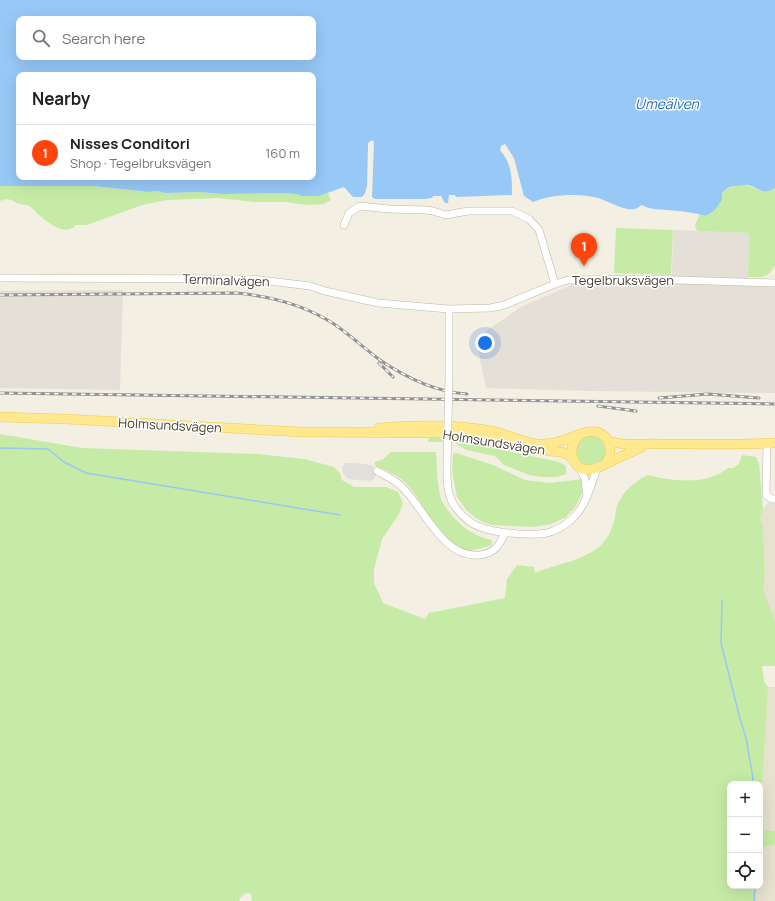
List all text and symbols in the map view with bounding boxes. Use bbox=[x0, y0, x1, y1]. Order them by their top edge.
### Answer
search box bbox=[16, 16, 316, 60]
icon: search bbox=[30, 27, 52, 49]
text: Search here bbox=[62, 28, 145, 49]
text: Nearby bbox=[32, 87, 90, 110]
water label: Umeälven bbox=[635, 94, 700, 113]
text: Nisses Conditori bbox=[70, 133, 190, 154]
text: 1 bbox=[42, 144, 48, 162]
text: 160 m bbox=[265, 144, 300, 162]
text: Shop · Tegelbruksvägen bbox=[70, 154, 211, 172]
pin: 1 bbox=[571, 233, 597, 266]
street label: Terminalvägen bbox=[182, 269, 270, 291]
street label: Tegelbruksvägen bbox=[572, 271, 674, 289]
your location bbox=[475, 333, 495, 353]
street label: Holmsundsvägen bbox=[118, 413, 222, 437]
street label: Holmsundsvägen bbox=[442, 425, 546, 459]
map controls bbox=[727, 781, 763, 889]
button: + bbox=[727, 781, 763, 817]
button: − bbox=[727, 817, 763, 853]
button: locate bbox=[727, 853, 763, 889]

